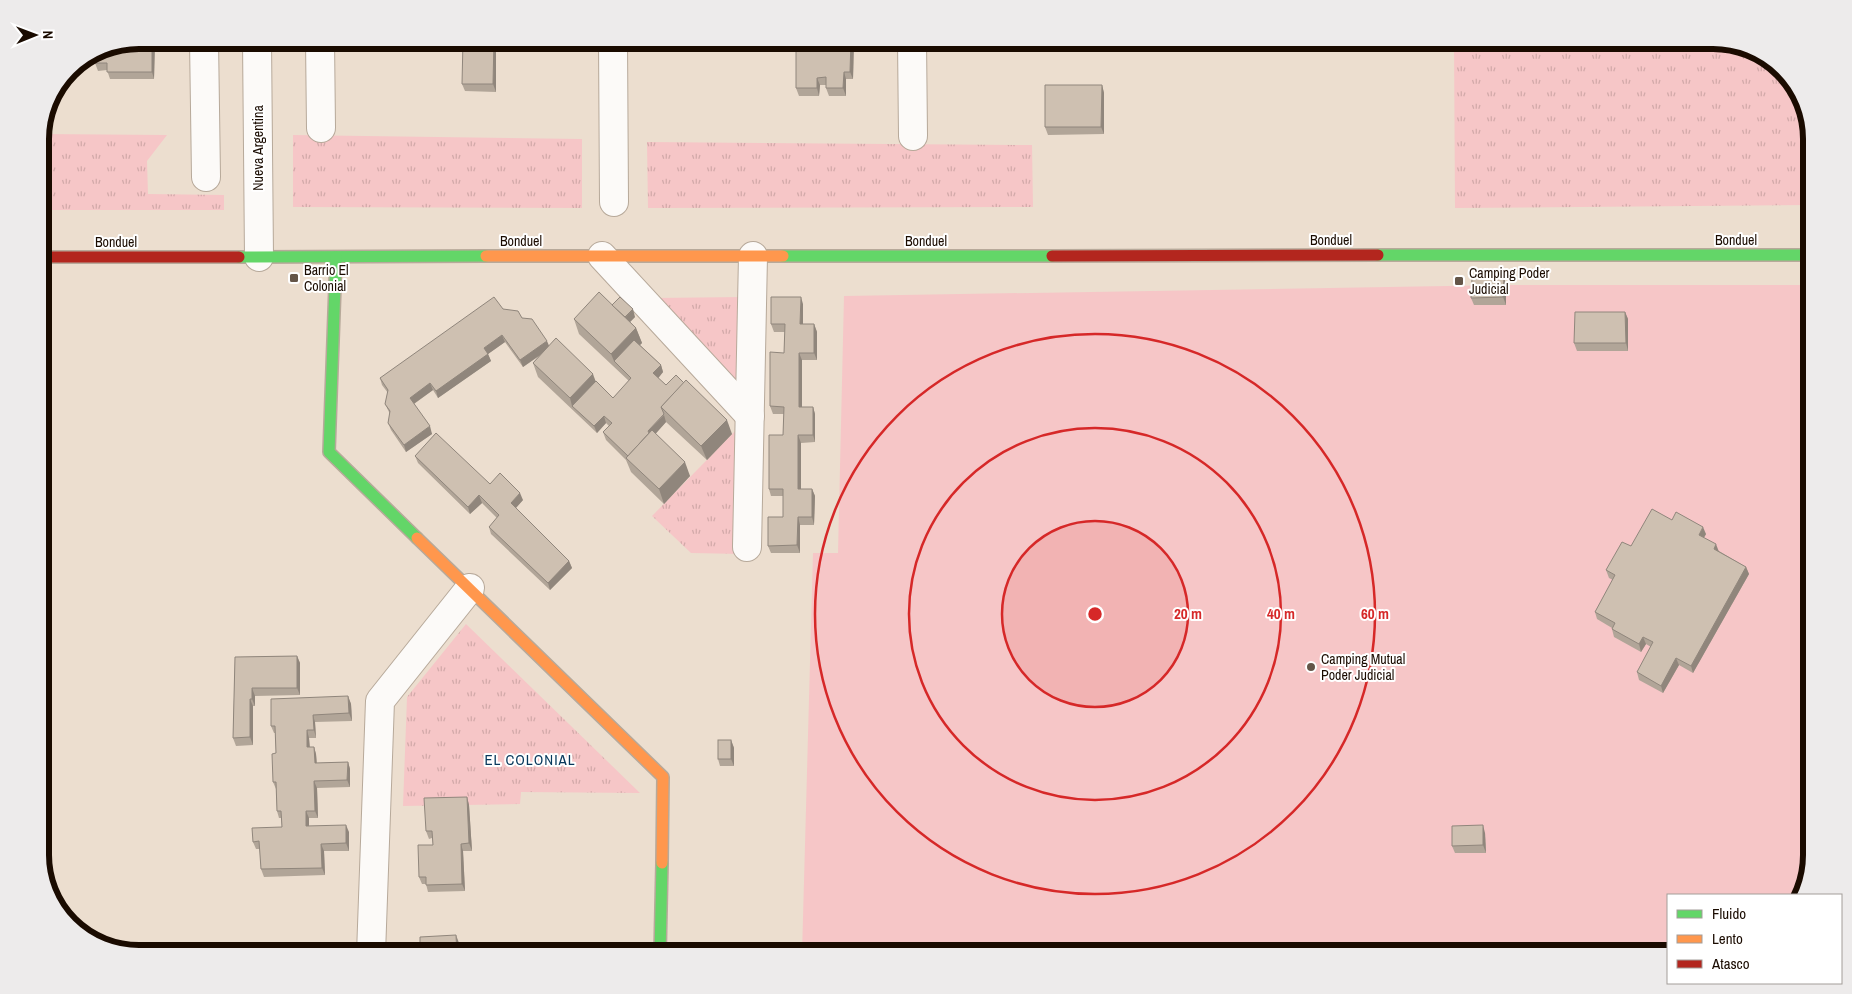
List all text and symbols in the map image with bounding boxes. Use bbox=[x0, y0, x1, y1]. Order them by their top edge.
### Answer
north arrow bbox=[10, 10, 60, 60]
text: N bbox=[39, 30, 57, 39]
street label: Nueva Argentina bbox=[249, 105, 267, 191]
street label: Bonduel bbox=[1310, 231, 1352, 249]
street label: Bonduel bbox=[1715, 231, 1757, 249]
street label: Bonduel bbox=[500, 232, 542, 250]
street label: Bonduel bbox=[905, 232, 947, 250]
street label: Bonduel bbox=[95, 233, 137, 251]
place label: Barrio El Colonial bbox=[304, 261, 349, 295]
place label: Camping Poder Judicial bbox=[1469, 264, 1550, 298]
marker: Barrio El Colonial bbox=[288, 272, 300, 284]
marker: Camping Poder Judicial bbox=[1453, 275, 1465, 287]
text: 20 m bbox=[1174, 603, 1202, 624]
text: 40 m bbox=[1267, 603, 1295, 624]
text: 60 m bbox=[1361, 603, 1389, 624]
centre of rings bbox=[1086, 605, 1104, 623]
place label: Camping Mutual Poder Judicial bbox=[1321, 650, 1405, 684]
marker: Camping Mutual Poder Judicial bbox=[1305, 661, 1317, 673]
district label: EL COLONIAL bbox=[484, 749, 576, 770]
legend bbox=[1667, 894, 1842, 984]
text: Fluido bbox=[1712, 903, 1746, 924]
text: Lento bbox=[1712, 928, 1743, 949]
text: Atasco bbox=[1711, 953, 1750, 974]

